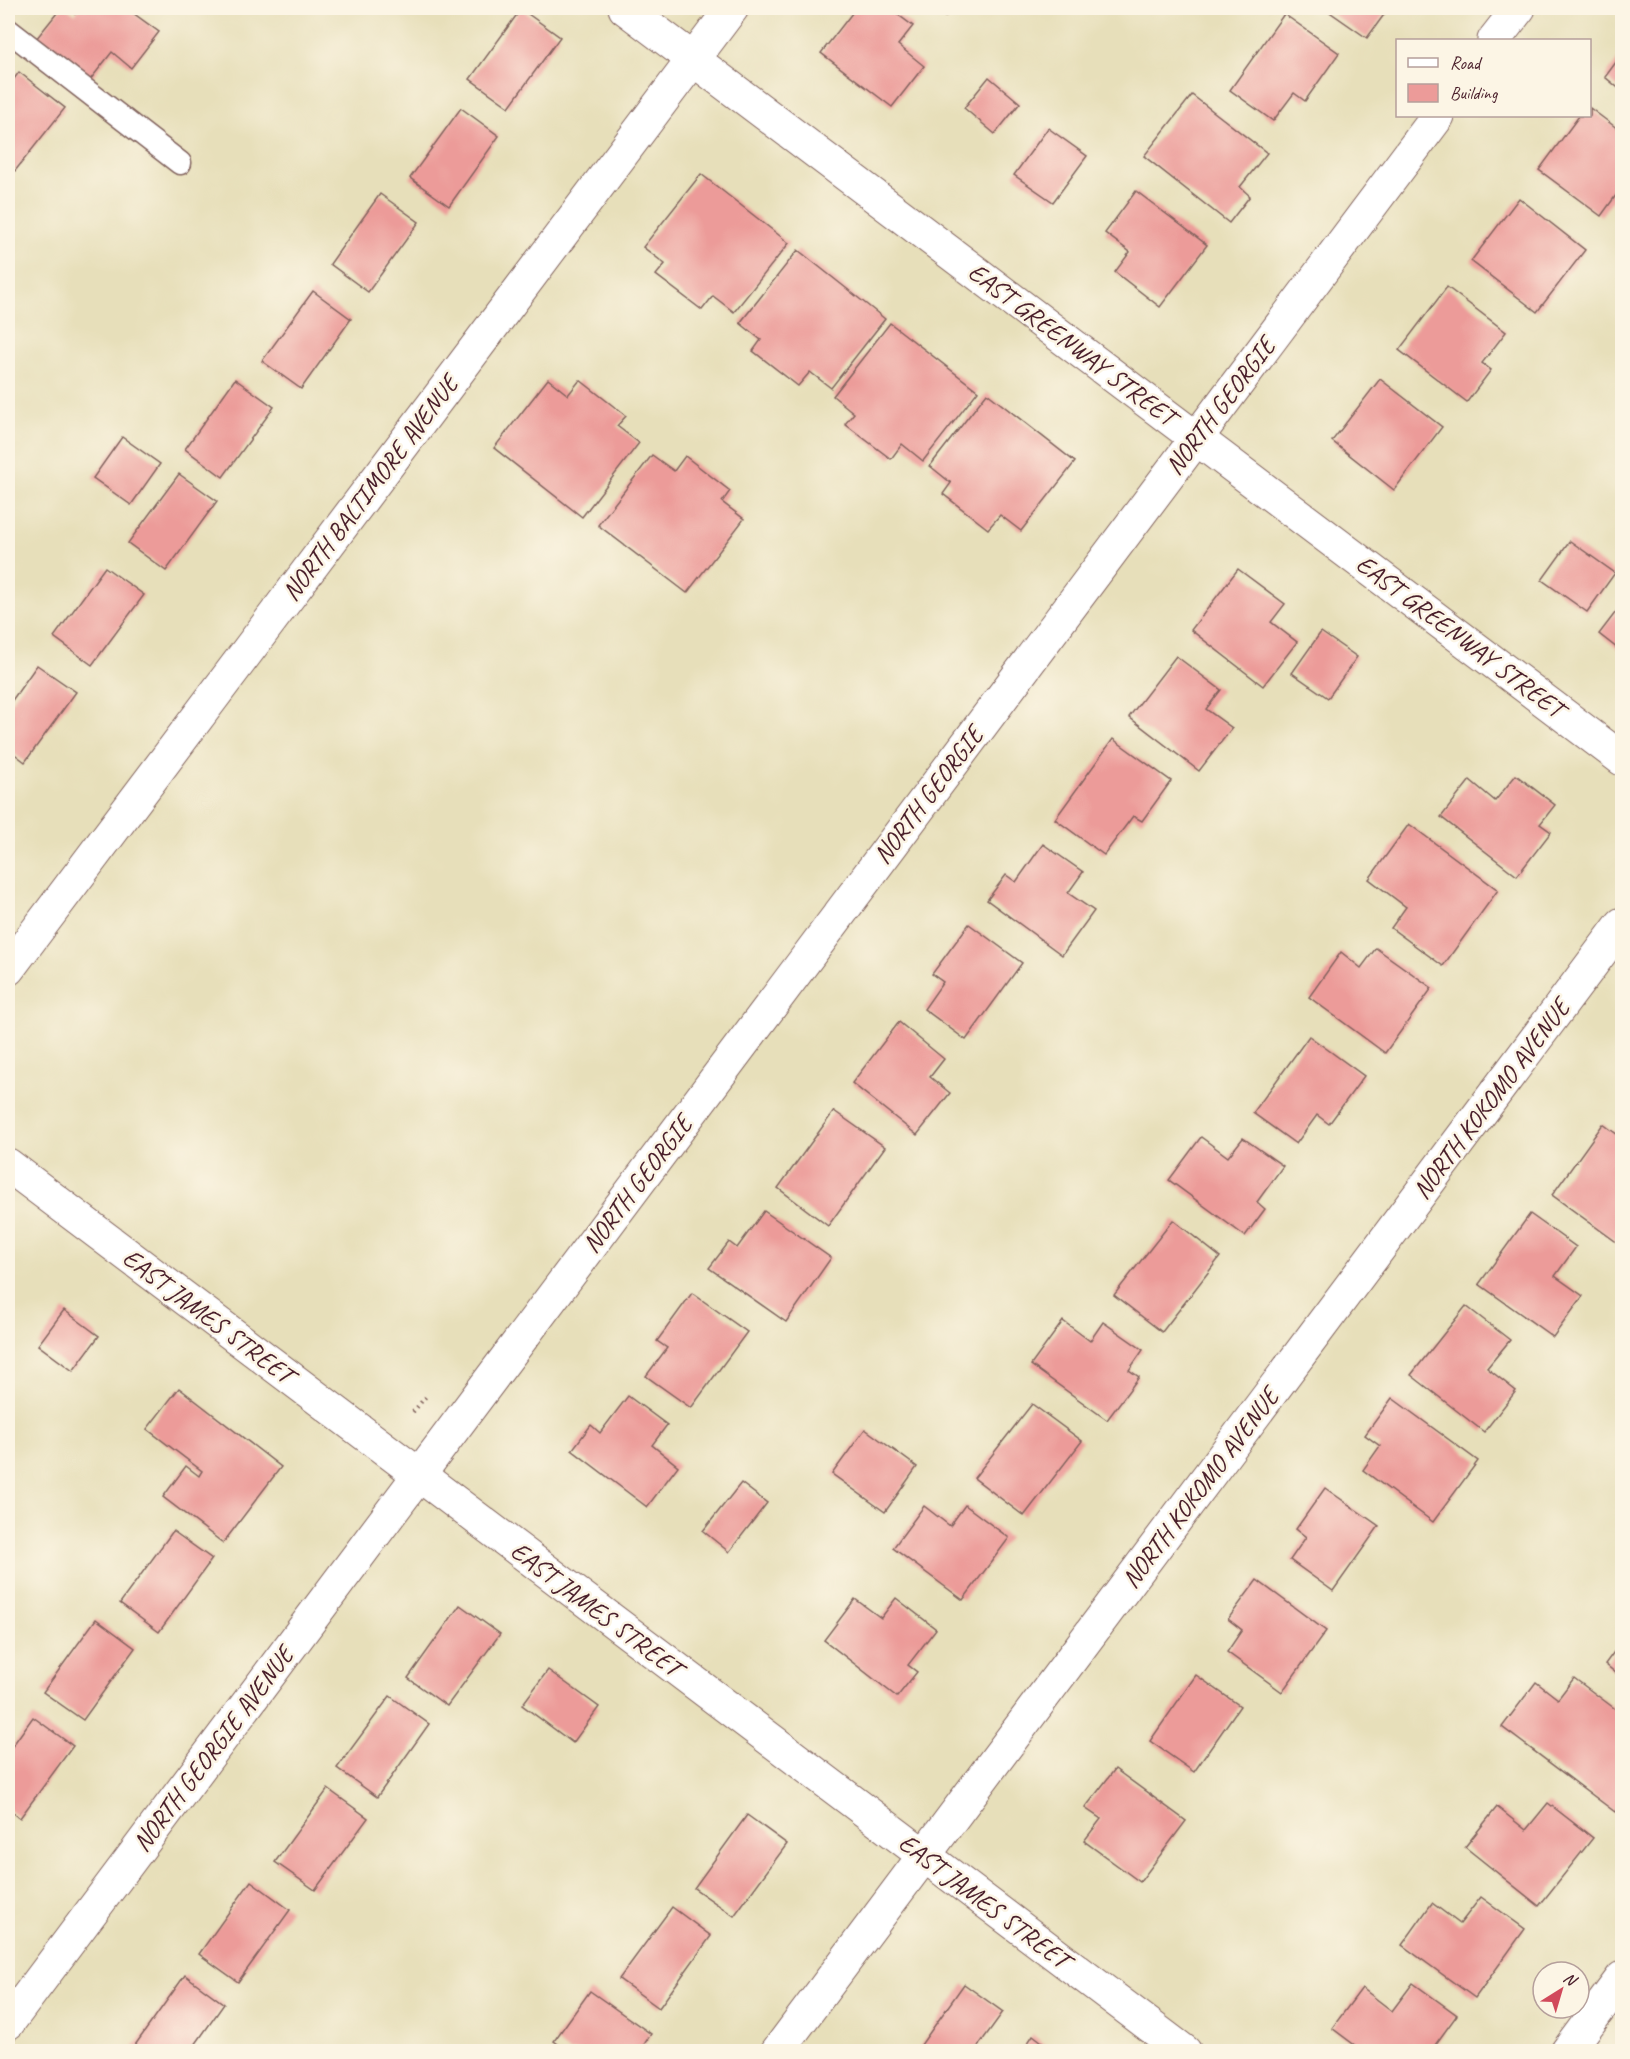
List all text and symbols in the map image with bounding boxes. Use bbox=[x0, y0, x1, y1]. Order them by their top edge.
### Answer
legend bbox=[1396, 39, 1591, 117]
text: Road bbox=[1450, 52, 1483, 74]
text: Building bbox=[1450, 82, 1499, 104]
street label: EAST GREENWAY STREET bbox=[962, 255, 1187, 436]
street label: NORTH GEORGIE bbox=[1158, 328, 1285, 481]
street label: NORTH BALTIMORE AVENUE bbox=[274, 366, 468, 607]
street label: EAST GREENWAY STREET bbox=[1350, 547, 1575, 728]
street label: NORTH GEORGIE bbox=[866, 717, 993, 870]
street label: NORTH KOKOMO AVENUE bbox=[1405, 989, 1579, 1206]
street label: NORTH GEORGIE bbox=[575, 1106, 702, 1259]
street label: EAST JAMES STREET bbox=[116, 1241, 306, 1395]
street label: NORTH KOKOMO AVENUE bbox=[1114, 1378, 1288, 1595]
street label: EAST JAMES STREET bbox=[504, 1534, 694, 1688]
street label: NORTH GEORGIE AVENUE bbox=[125, 1637, 303, 1858]
street label: EAST JAMES STREET bbox=[892, 1826, 1082, 1980]
north arrow bbox=[1531, 1960, 1591, 2020]
text: N bbox=[1559, 1968, 1582, 1992]

